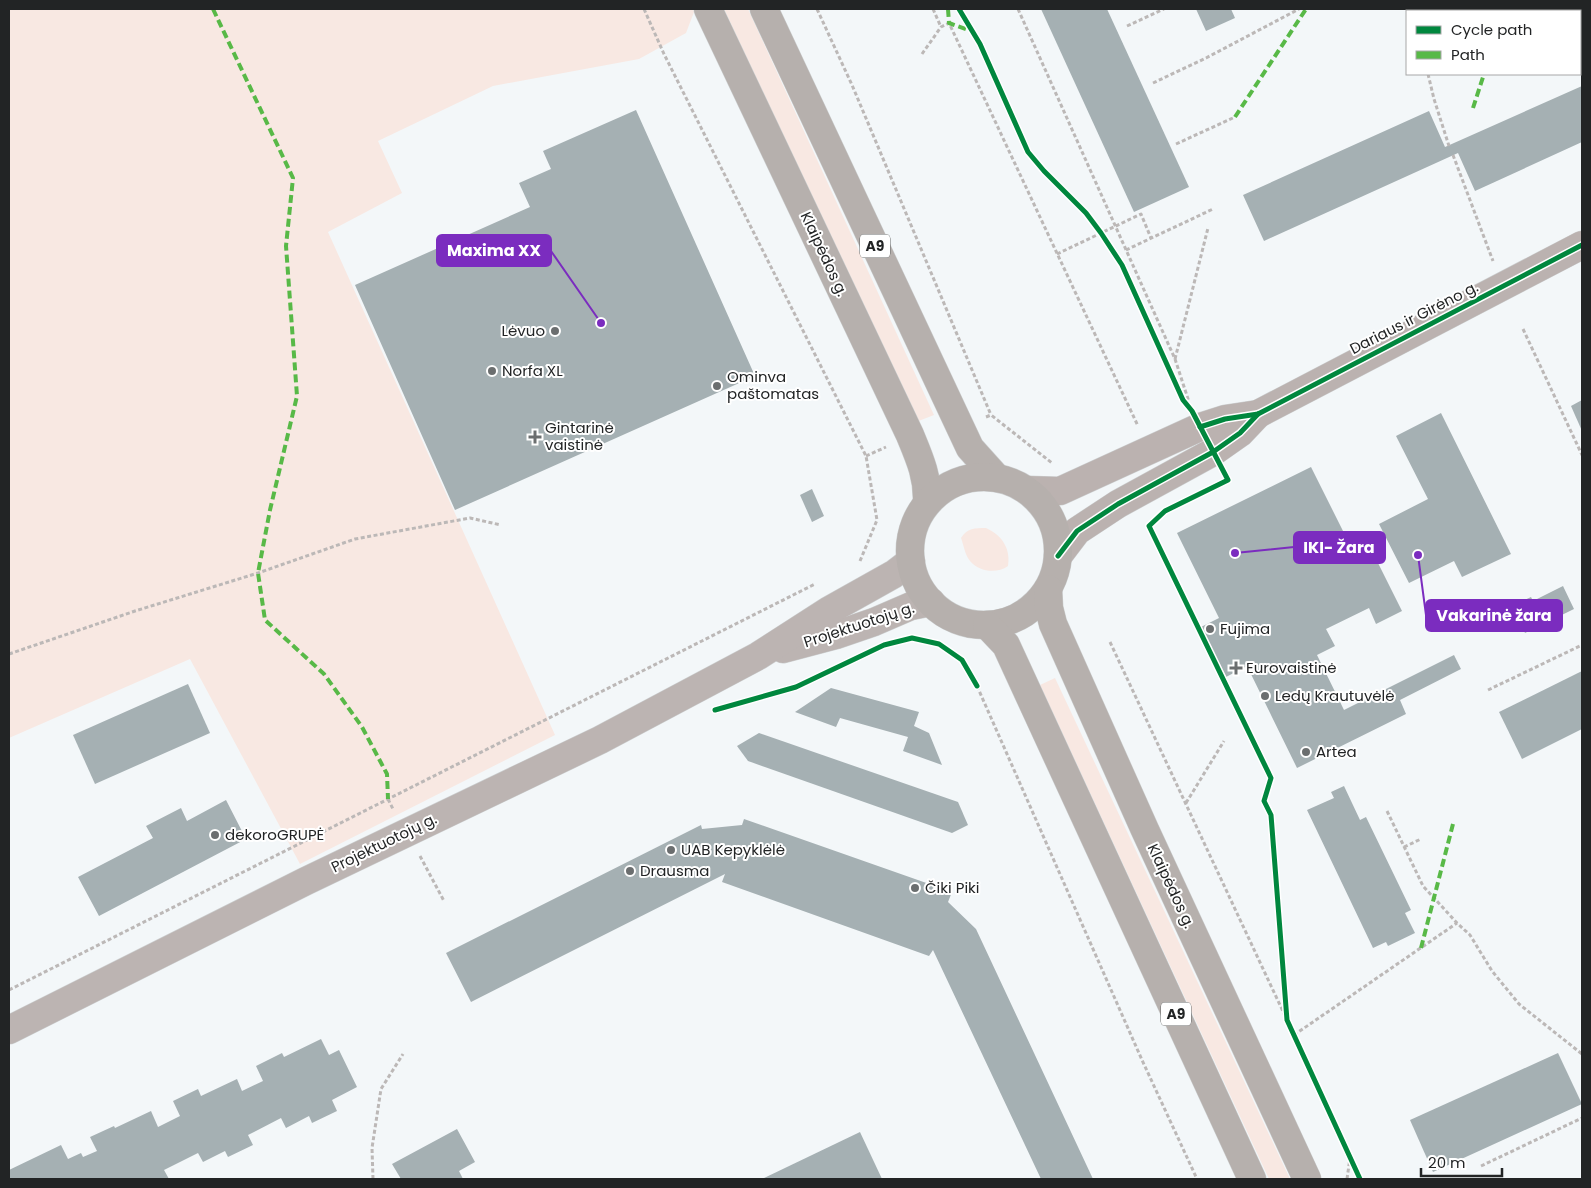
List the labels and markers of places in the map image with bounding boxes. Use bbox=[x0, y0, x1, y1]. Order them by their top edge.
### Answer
callout: Maxima XX bbox=[437, 235, 551, 266]
place label: Lėvuo bbox=[502, 320, 545, 341]
marker: Lėvuo bbox=[549, 325, 561, 337]
place label: Norfa XL bbox=[502, 360, 563, 381]
marker: Norfa XL bbox=[486, 365, 498, 377]
place label: Ominva paštomatas bbox=[727, 366, 819, 404]
marker: Ominva paštomatas bbox=[711, 380, 723, 392]
place label: Gintarinė vaistinė bbox=[545, 417, 614, 455]
marker: Gintarinė vaistinė bbox=[529, 431, 541, 443]
callout: IKI- Žara bbox=[1294, 532, 1385, 563]
callout: Vakarinė žara bbox=[1426, 600, 1562, 631]
place label: Fujima bbox=[1220, 618, 1270, 639]
marker: Fujima bbox=[1204, 623, 1216, 635]
place label: Eurovaistinė bbox=[1246, 657, 1337, 678]
marker: Eurovaistinė bbox=[1230, 662, 1242, 674]
place label: Ledų Krautuvėlė bbox=[1275, 685, 1395, 706]
marker: Ledų Krautuvėlė bbox=[1259, 690, 1271, 702]
place label: Artea bbox=[1316, 741, 1357, 762]
marker: Artea bbox=[1300, 746, 1312, 758]
place label: dekoroGRUPĖ bbox=[225, 824, 324, 845]
marker: dekoroGRUPĖ bbox=[209, 829, 221, 841]
place label: UAB Kepyklėlė bbox=[681, 839, 785, 860]
marker: UAB Kepyklėlė bbox=[665, 844, 677, 856]
place label: Drausma bbox=[640, 860, 709, 881]
marker: Drausma bbox=[624, 865, 636, 877]
place label: Čiki Piki bbox=[925, 877, 979, 898]
marker: Čiki Piki bbox=[909, 882, 921, 894]

